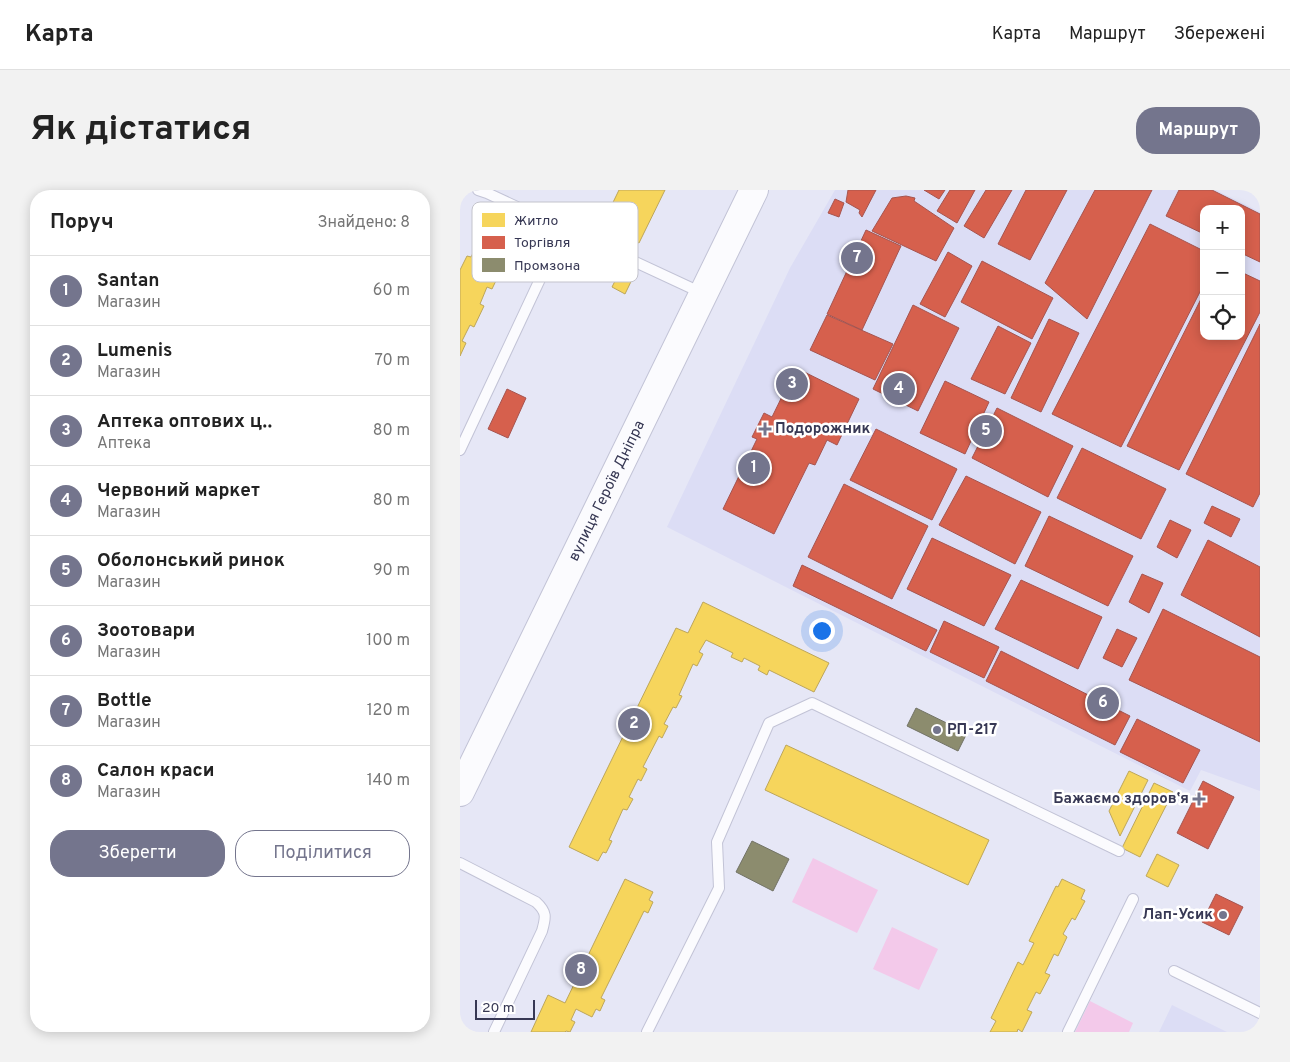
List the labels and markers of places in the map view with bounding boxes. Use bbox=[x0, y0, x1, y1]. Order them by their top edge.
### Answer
pin: 7 bbox=[841, 239, 873, 277]
pin: 3 bbox=[776, 365, 808, 403]
pin: 4 bbox=[883, 370, 915, 408]
pin: 5 bbox=[970, 412, 1002, 450]
place label: Подорожник bbox=[775, 420, 870, 439]
marker: Подорожник bbox=[759, 423, 771, 435]
pin: 1 bbox=[738, 449, 770, 487]
pin: 6 bbox=[1087, 684, 1119, 722]
pin: 2 bbox=[618, 705, 650, 743]
place label: РП-217 bbox=[947, 721, 997, 740]
marker: РП-217 bbox=[931, 724, 943, 736]
place label: Бажаємо здоровʼя bbox=[1053, 790, 1189, 809]
marker: Бажаємо здоровʼя bbox=[1193, 793, 1205, 805]
place label: Лап-Усик bbox=[1143, 906, 1213, 925]
marker: Лап-Усик bbox=[1217, 909, 1229, 921]
pin: 8 bbox=[565, 951, 597, 989]

